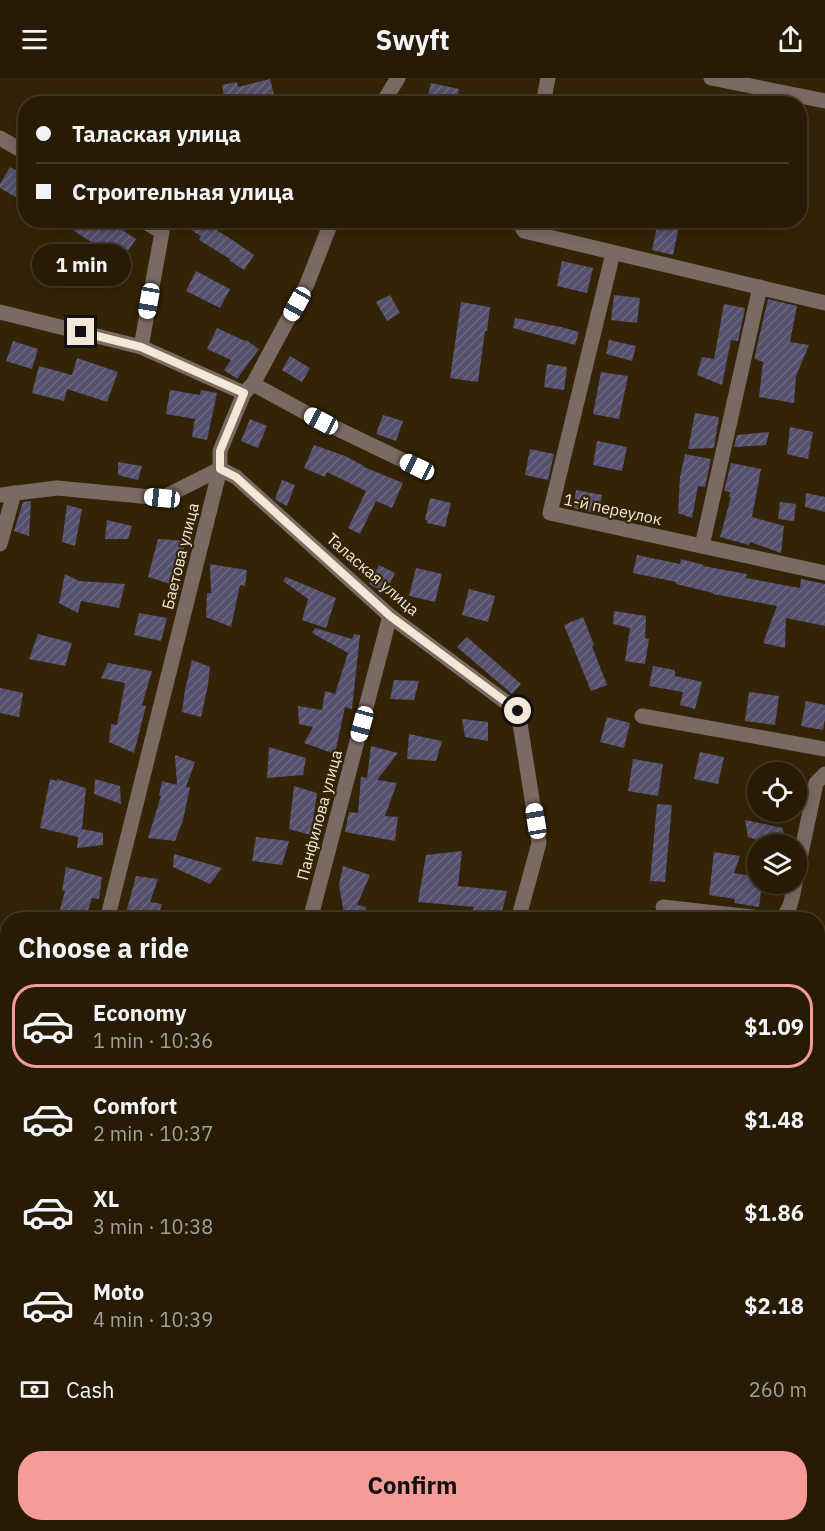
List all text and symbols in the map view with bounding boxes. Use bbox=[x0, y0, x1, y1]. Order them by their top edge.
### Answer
text: Swyft bbox=[375, 22, 450, 57]
icon: menu bbox=[18, 23, 51, 56]
icon: share bbox=[774, 23, 807, 56]
text: Талаская улица bbox=[72, 119, 241, 148]
text: Строительная улица bbox=[72, 177, 294, 206]
callout: 1 min bbox=[32, 245, 130, 287]
text: 1 min bbox=[55, 251, 108, 278]
car bbox=[137, 282, 161, 320]
car bbox=[280, 284, 314, 324]
route end bbox=[67, 318, 94, 345]
car bbox=[301, 405, 341, 437]
car bbox=[397, 451, 437, 483]
car bbox=[143, 487, 181, 509]
street label: 1-й переулок bbox=[562, 489, 664, 529]
street label: Баетова улица bbox=[157, 500, 203, 611]
street label: Талаская улица bbox=[323, 528, 424, 620]
route start bbox=[504, 697, 531, 724]
car bbox=[349, 704, 375, 744]
street label: Панфилова улица bbox=[292, 747, 346, 882]
map controls bbox=[747, 762, 807, 894]
button: locate bbox=[747, 762, 807, 822]
car bbox=[524, 802, 548, 840]
button: layers bbox=[747, 834, 807, 894]
text: Choose a ride bbox=[18, 930, 189, 965]
text: Economy bbox=[93, 998, 187, 1027]
icon: car bbox=[21, 999, 75, 1053]
text: $1.09 bbox=[744, 1012, 804, 1041]
text: 1 min · 10:36 bbox=[93, 1027, 213, 1054]
text: Comfort bbox=[93, 1091, 177, 1120]
icon: car bbox=[21, 1092, 75, 1146]
text: $1.48 bbox=[744, 1105, 804, 1134]
text: 2 min · 10:37 bbox=[93, 1120, 213, 1147]
text: XL bbox=[93, 1184, 119, 1213]
icon: car bbox=[21, 1185, 75, 1239]
text: $1.86 bbox=[744, 1198, 804, 1227]
text: 3 min · 10:38 bbox=[93, 1213, 213, 1240]
text: Moto bbox=[93, 1277, 144, 1306]
icon: car bbox=[21, 1278, 75, 1332]
text: $2.18 bbox=[744, 1291, 804, 1320]
text: 4 min · 10:39 bbox=[93, 1306, 213, 1333]
icon: cash bbox=[18, 1373, 51, 1406]
text: Cash bbox=[66, 1375, 115, 1404]
text: 260 m bbox=[749, 1376, 807, 1403]
button: Confirm bbox=[18, 1451, 807, 1520]

